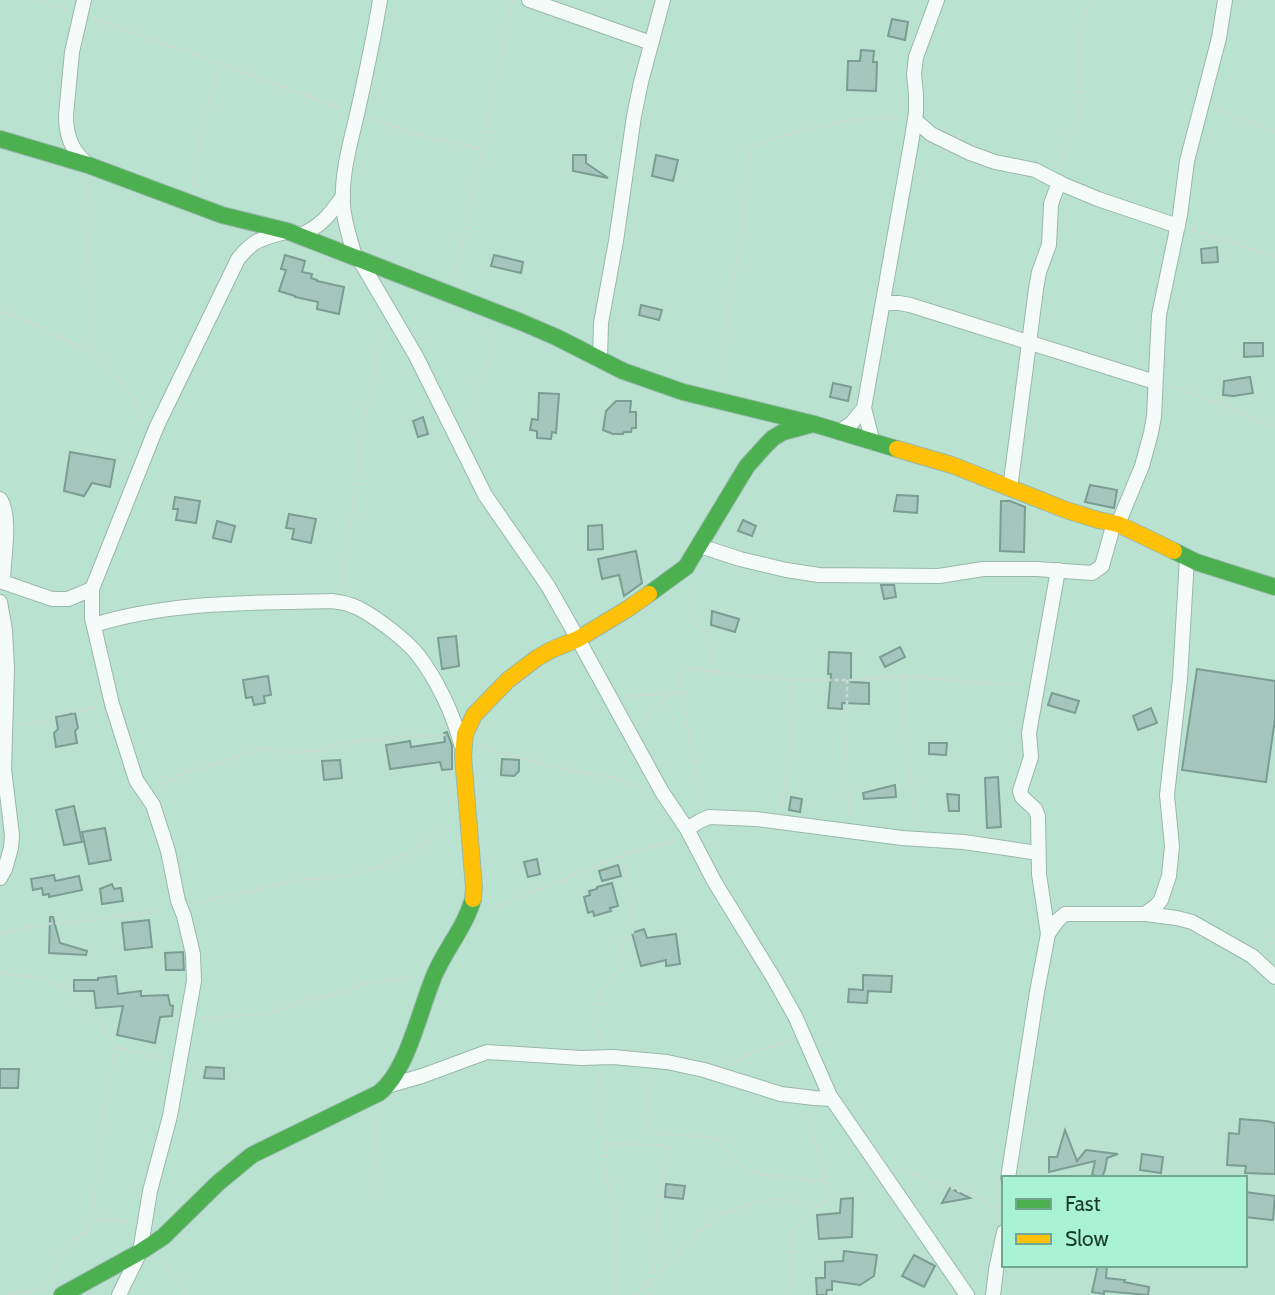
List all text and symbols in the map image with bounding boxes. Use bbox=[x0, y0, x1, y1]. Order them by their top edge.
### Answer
legend bbox=[1002, 1176, 1247, 1267]
text: Fast bbox=[1065, 1191, 1101, 1216]
text: Slow bbox=[1065, 1226, 1109, 1251]

